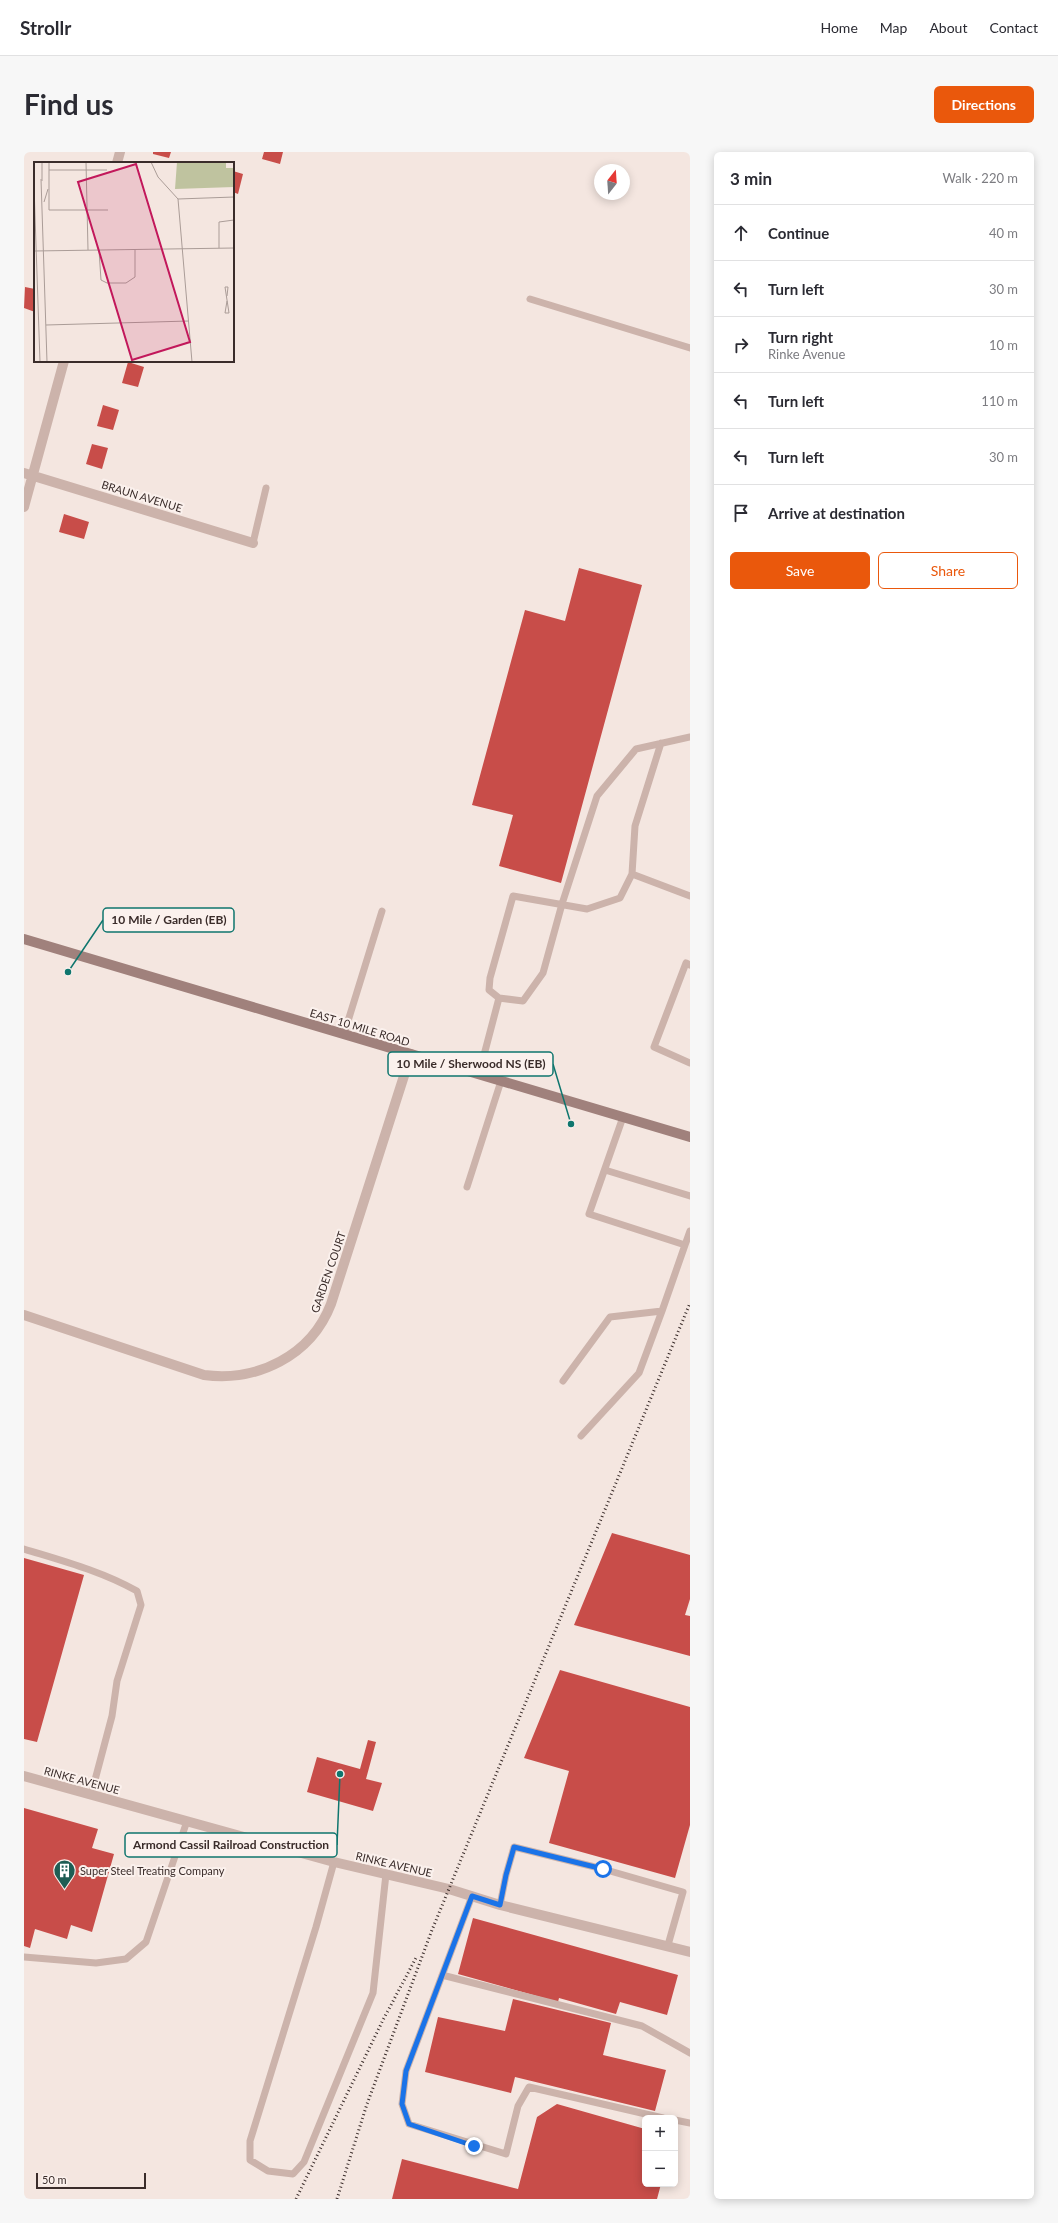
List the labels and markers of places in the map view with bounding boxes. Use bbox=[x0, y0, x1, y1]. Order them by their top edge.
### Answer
callout: 10 Mile / Garden (EB) bbox=[103, 908, 234, 932]
callout: 10 Mile / Sherwood NS (EB) bbox=[388, 1052, 553, 1076]
callout: Armond Cassil Railroad Construction bbox=[125, 1833, 337, 1857]
building icon: Super Steel Treating Company bbox=[51, 1857, 77, 1890]
place label: Super Steel Treating Company bbox=[80, 1864, 225, 1877]

